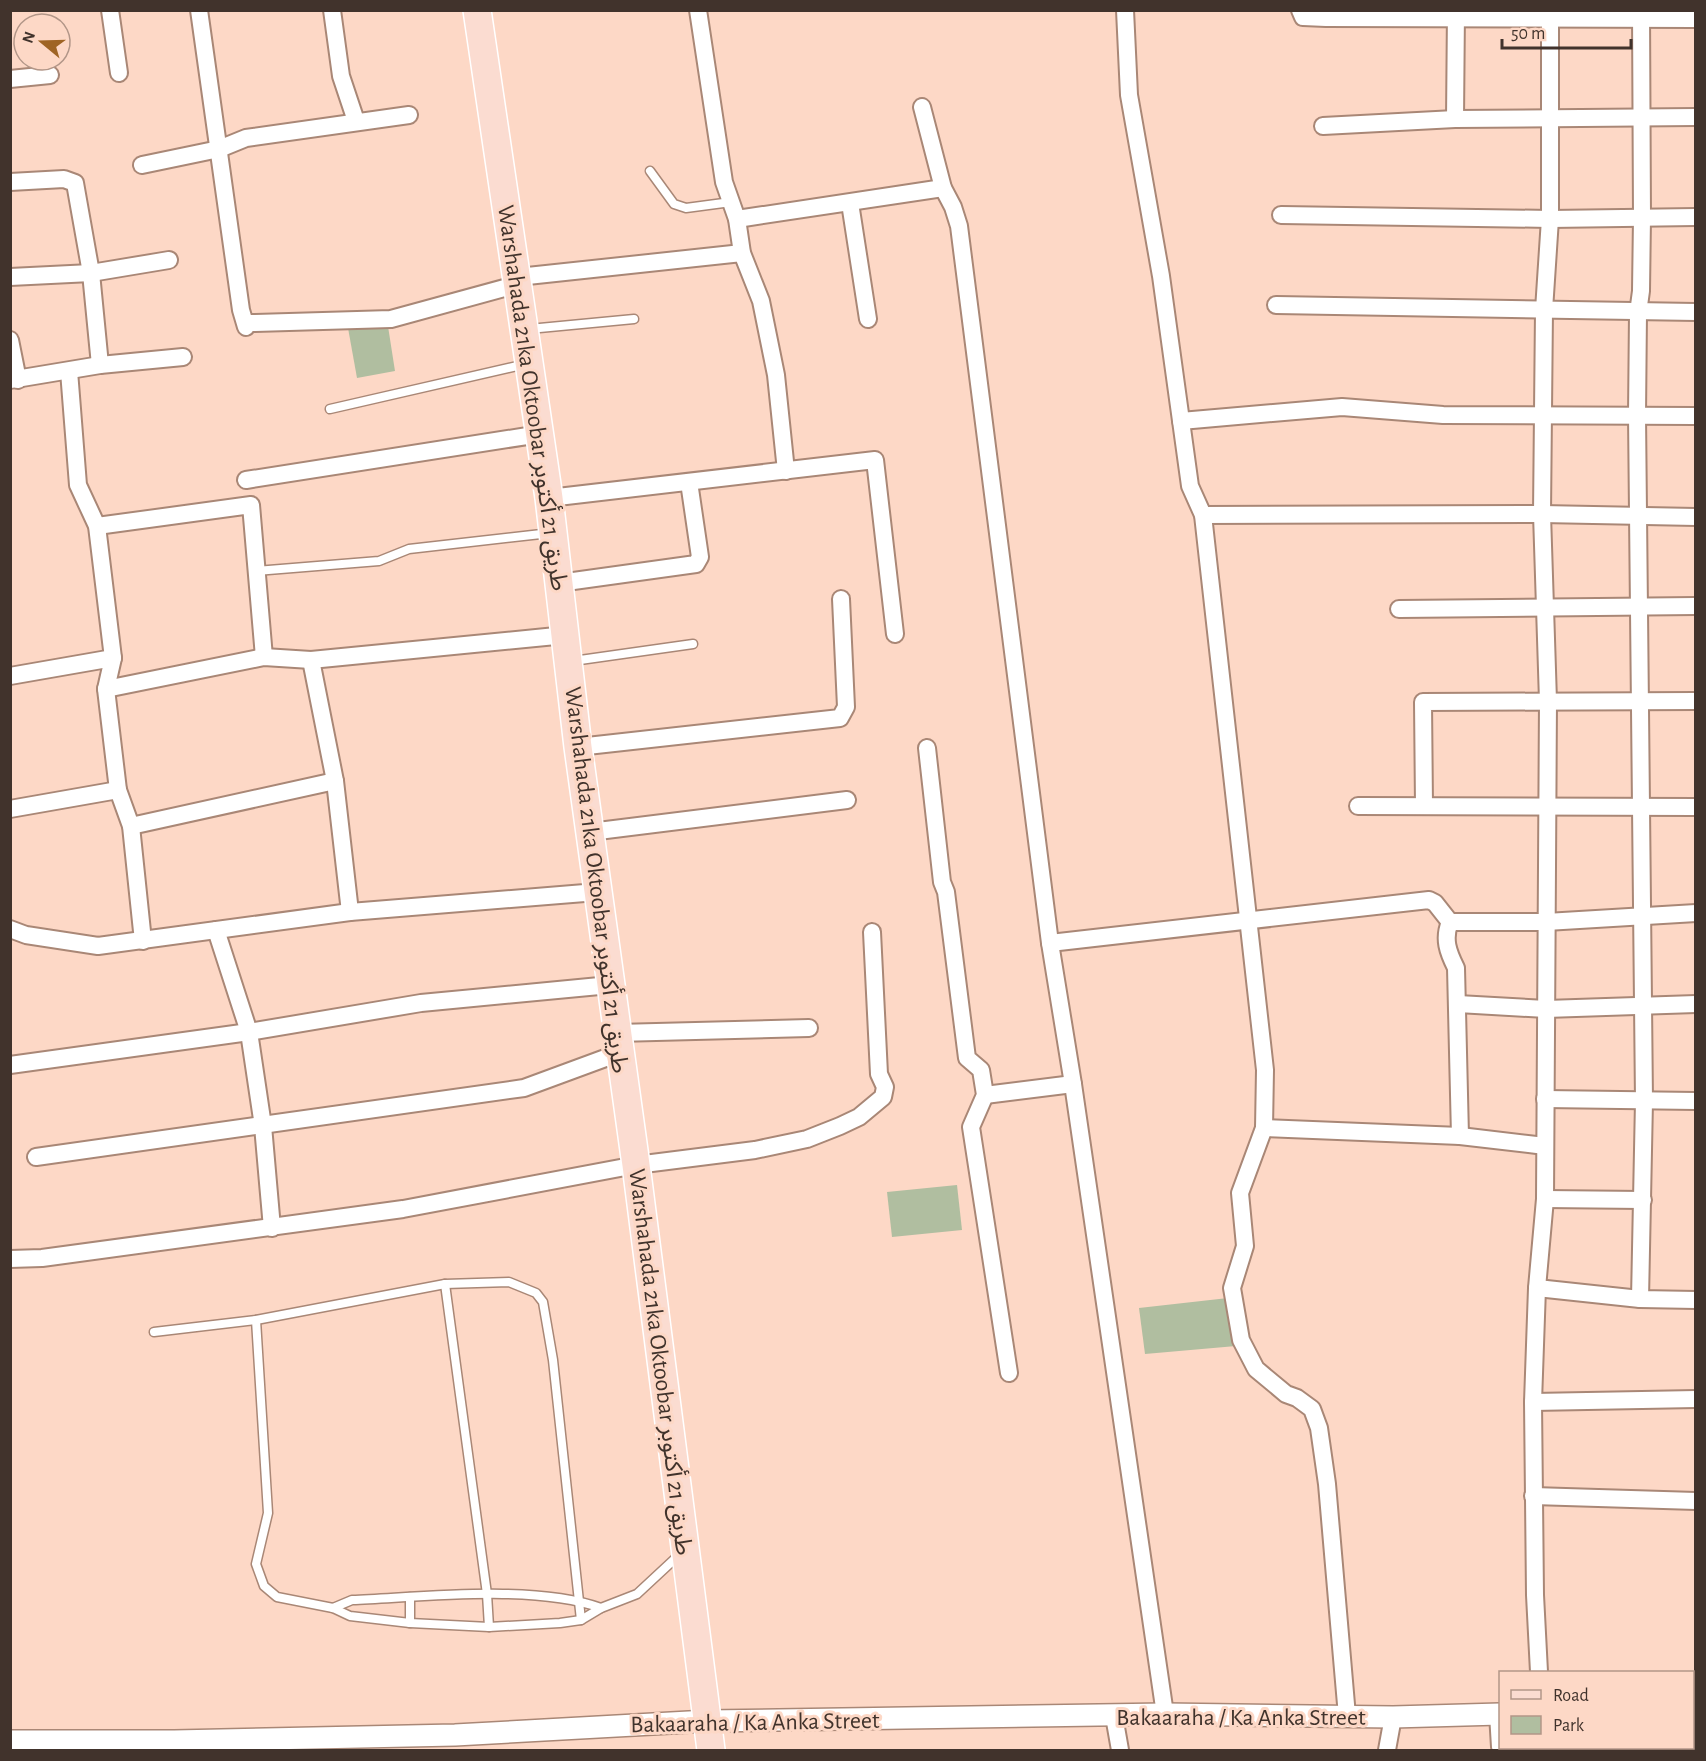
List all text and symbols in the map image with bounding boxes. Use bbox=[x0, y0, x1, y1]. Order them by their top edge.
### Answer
north arrow bbox=[12, 12, 72, 72]
scale bar bbox=[1502, 12, 1631, 50]
text: 50 m bbox=[1511, 25, 1545, 43]
text: N bbox=[19, 30, 38, 45]
street label: Warshahada 21ka Oktoobar طريق 21 أكتوبر bbox=[491, 203, 576, 593]
street label: Warshahada 21ka Oktoobar طريق 21 أكتوبر bbox=[558, 685, 637, 1075]
street label: Warshahada 21ka Oktoobar طريق 21 أكتوبر bbox=[622, 1167, 701, 1557]
legend bbox=[1499, 1671, 1694, 1749]
text: Road bbox=[1553, 1687, 1589, 1705]
street label: Bakaaraha / Ka Anka Street bbox=[1116, 1706, 1366, 1730]
street label: Bakaaraha / Ka Anka Street bbox=[630, 1709, 880, 1737]
text: Park bbox=[1553, 1717, 1585, 1735]

